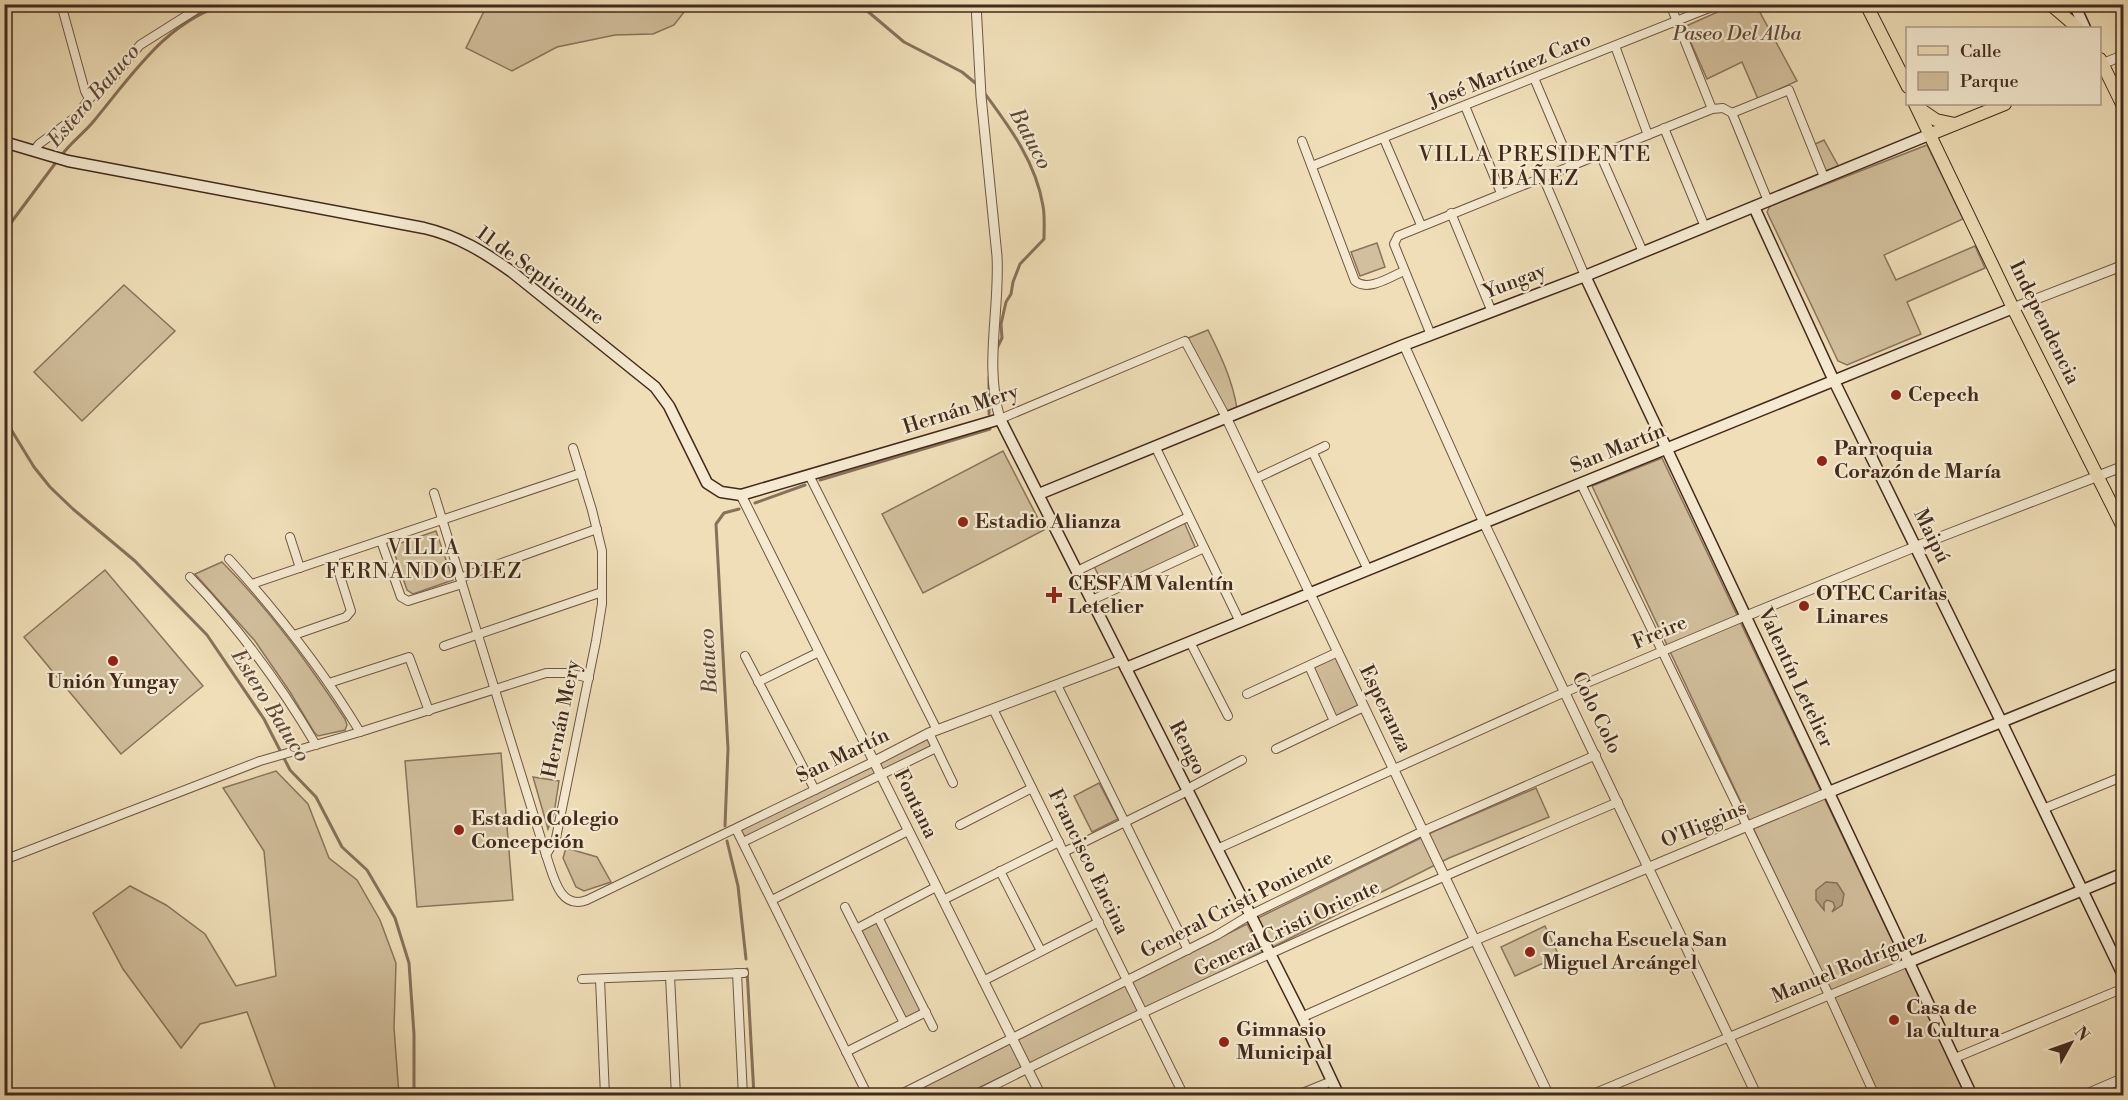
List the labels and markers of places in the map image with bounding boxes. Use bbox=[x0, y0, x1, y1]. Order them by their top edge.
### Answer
place label: Cepech bbox=[1908, 383, 1980, 408]
marker: Cepech bbox=[1889, 388, 1903, 402]
place label: Parroquia Corazón de María bbox=[1834, 437, 2001, 485]
marker: Parroquia Corazón de María bbox=[1815, 454, 1829, 468]
place label: Estadio Alianza bbox=[975, 510, 1121, 535]
marker: Estadio Alianza bbox=[956, 515, 970, 529]
place label: CESFAM Valentín Letelier bbox=[1068, 572, 1234, 620]
place label: OTEC Caritas Linares bbox=[1816, 582, 1947, 630]
marker: CESFAM Valentín Letelier bbox=[1045, 586, 1063, 604]
marker: OTEC Caritas Linares bbox=[1797, 599, 1811, 613]
marker: Unión Yungay bbox=[106, 654, 120, 668]
place label: Unión Yungay bbox=[47, 670, 180, 695]
place label: Estadio Colegio Concepción bbox=[471, 807, 619, 855]
marker: Estadio Colegio Concepción bbox=[452, 823, 466, 837]
place label: Cancha Escuela San Miguel Arcángel bbox=[1542, 928, 1728, 976]
marker: Cancha Escuela San Miguel Arcángel bbox=[1523, 945, 1537, 959]
place label: Casa de la Cultura bbox=[1906, 996, 2000, 1044]
marker: Casa de la Cultura bbox=[1887, 1013, 1901, 1027]
place label: Gimnasio Municipal bbox=[1236, 1018, 1333, 1066]
marker: Gimnasio Municipal bbox=[1217, 1035, 1231, 1049]

